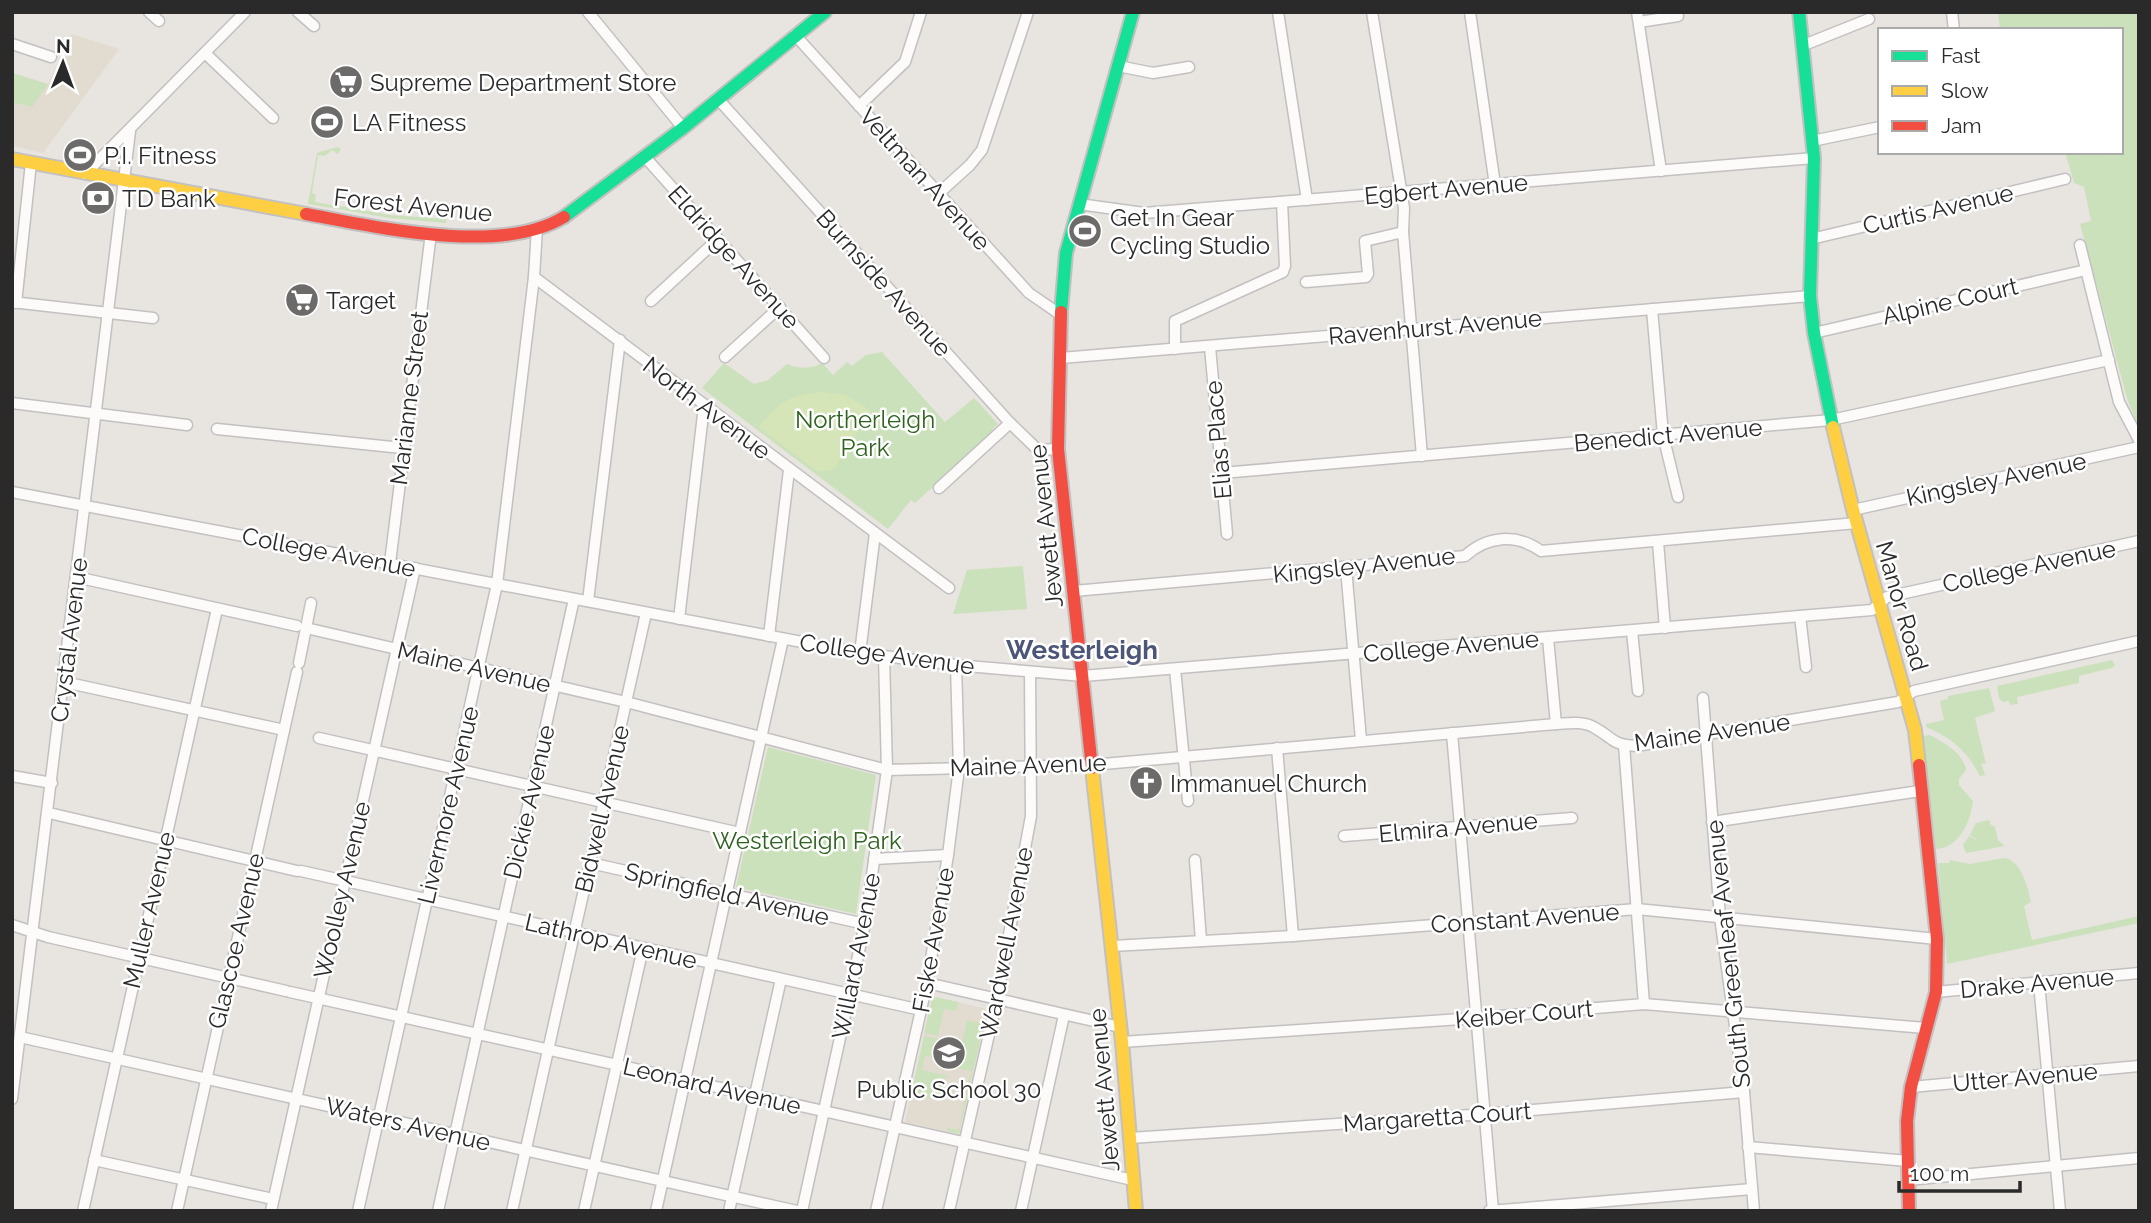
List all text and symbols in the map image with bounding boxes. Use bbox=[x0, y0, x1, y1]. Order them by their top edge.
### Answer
north arrow bbox=[28, 28, 98, 98]
legend bbox=[1878, 28, 2123, 154]
text: N bbox=[56, 35, 71, 57]
text: Fast bbox=[1941, 43, 1981, 68]
supermarket icon: Supreme Department Store bbox=[327, 63, 365, 101]
place label: Supreme Department Store bbox=[370, 68, 676, 97]
text: Slow bbox=[1941, 78, 1989, 103]
street label: Veltman Avenue bbox=[853, 102, 997, 256]
sports icon: LA Fitness bbox=[308, 103, 346, 141]
place label: LA Fitness bbox=[352, 108, 466, 137]
text: Jam bbox=[1941, 113, 1982, 138]
sports icon: P.I. Fitness bbox=[61, 136, 99, 174]
place label: P.I. Fitness bbox=[104, 141, 217, 170]
street label: Egbert Avenue bbox=[1363, 167, 1529, 211]
street label: Curtis Avenue bbox=[1860, 178, 2016, 240]
bank icon: TD Bank bbox=[79, 179, 117, 217]
street label: Eldridge Avenue bbox=[662, 179, 806, 335]
street label: Forest Avenue bbox=[332, 182, 494, 228]
place label: TD Bank bbox=[122, 184, 216, 213]
street label: Burnside Avenue bbox=[810, 203, 958, 363]
place label: Get In Gear Cycling Studio bbox=[1110, 203, 1270, 260]
sports icon: Get In Gear Cycling Studio bbox=[1066, 212, 1104, 250]
street label: Alpine Court bbox=[1879, 271, 2021, 331]
supermarket icon: Target bbox=[283, 281, 321, 319]
place label: Target bbox=[326, 286, 396, 315]
street label: Ravenhurst Avenue bbox=[1327, 303, 1543, 351]
street label: Marianne Street bbox=[384, 309, 434, 487]
street label: North Avenue bbox=[637, 350, 777, 466]
street label: Elias Place bbox=[1198, 380, 1238, 500]
park label: Northerleigh Park bbox=[795, 405, 935, 462]
street label: Benedict Avenue bbox=[1573, 412, 1763, 458]
street label: Jewett Avenue bbox=[1023, 443, 1069, 609]
street label: Kingsley Avenue bbox=[1903, 446, 2089, 512]
street label: College Avenue bbox=[240, 521, 418, 583]
street label: College Avenue bbox=[1940, 533, 2118, 599]
street label: Manor Road bbox=[1870, 538, 1934, 674]
street label: Kingsley Avenue bbox=[1271, 541, 1457, 589]
street label: Crystal Avenue bbox=[45, 556, 93, 724]
street label: College Avenue bbox=[1362, 624, 1540, 668]
street label: College Avenue bbox=[798, 627, 976, 681]
street label: Maine Avenue bbox=[394, 635, 554, 699]
district label: Westerleigh bbox=[1006, 635, 1158, 665]
street label: Livermore Avenue bbox=[411, 703, 485, 907]
street label: Maine Avenue bbox=[1632, 707, 1792, 757]
street label: Dickie Avenue bbox=[497, 722, 561, 882]
street label: Bidwell Avenue bbox=[569, 722, 635, 896]
street label: Maine Avenue bbox=[949, 748, 1107, 782]
church icon: Immanuel Church bbox=[1127, 764, 1165, 802]
place label: Immanuel Church bbox=[1170, 769, 1367, 798]
street label: Woolley Avenue bbox=[308, 799, 376, 981]
street label: Elmira Avenue bbox=[1377, 806, 1539, 848]
street label: South Greenleaf Avenue bbox=[1700, 819, 1756, 1089]
park label: Westerleigh Park bbox=[712, 826, 902, 855]
street label: Muller Avenue bbox=[117, 829, 181, 991]
street label: Wardwell Avenue bbox=[973, 845, 1039, 1041]
street label: Glascoe Avenue bbox=[202, 850, 270, 1032]
street label: Springfield Avenue bbox=[622, 856, 832, 932]
street label: Fiske Avenue bbox=[906, 865, 960, 1015]
street label: Willard Avenue bbox=[826, 870, 886, 1042]
street label: Constant Avenue bbox=[1430, 897, 1620, 939]
street label: Lathrop Avenue bbox=[522, 907, 700, 975]
street label: Drake Avenue bbox=[1959, 962, 2115, 1004]
street label: Keiber Court bbox=[1454, 994, 1594, 1034]
street label: Jewett Avenue bbox=[1082, 1007, 1126, 1173]
school or university icon: Public School 30 bbox=[930, 1034, 968, 1072]
street label: Leonard Avenue bbox=[620, 1051, 804, 1121]
street label: Utter Avenue bbox=[1951, 1056, 2099, 1098]
place label: Public School 30 bbox=[857, 1075, 1041, 1104]
street label: Waters Avenue bbox=[323, 1091, 493, 1157]
street label: Margaretta Court bbox=[1342, 1096, 1532, 1138]
scale bar bbox=[1899, 1150, 2020, 1194]
text: 100 m bbox=[1910, 1161, 1969, 1186]

